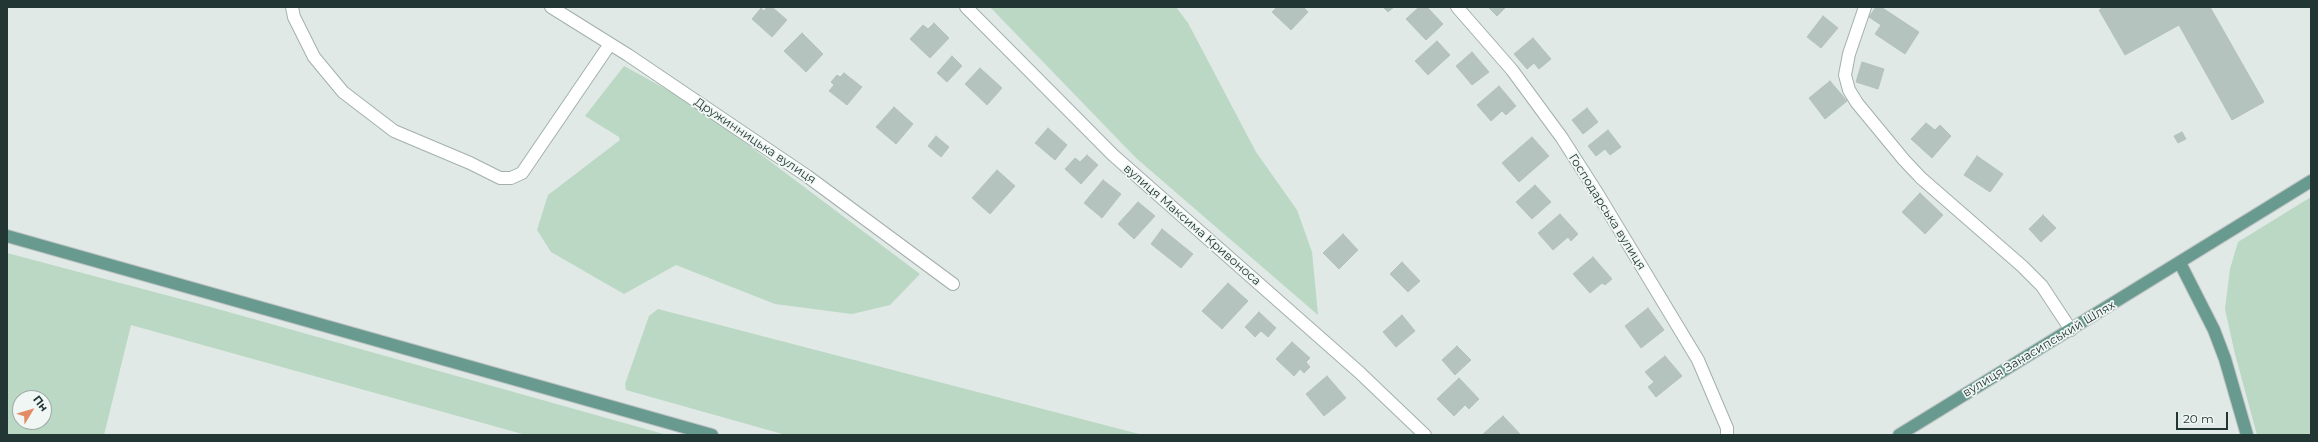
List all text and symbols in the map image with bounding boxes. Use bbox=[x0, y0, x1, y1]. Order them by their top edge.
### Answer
street label: Дружинницька вулиця bbox=[691, 95, 819, 187]
street label: Господарська вулиця bbox=[1565, 151, 1649, 273]
street label: вулиця Максима Кривоноса bbox=[1120, 161, 1264, 289]
street label: вулиця Занасипський Шлях bbox=[1960, 298, 2118, 400]
north arrow bbox=[12, 390, 52, 430]
text: Пн bbox=[30, 392, 51, 414]
scale bar bbox=[2178, 404, 2230, 430]
text: 20 m bbox=[2183, 411, 2214, 426]

